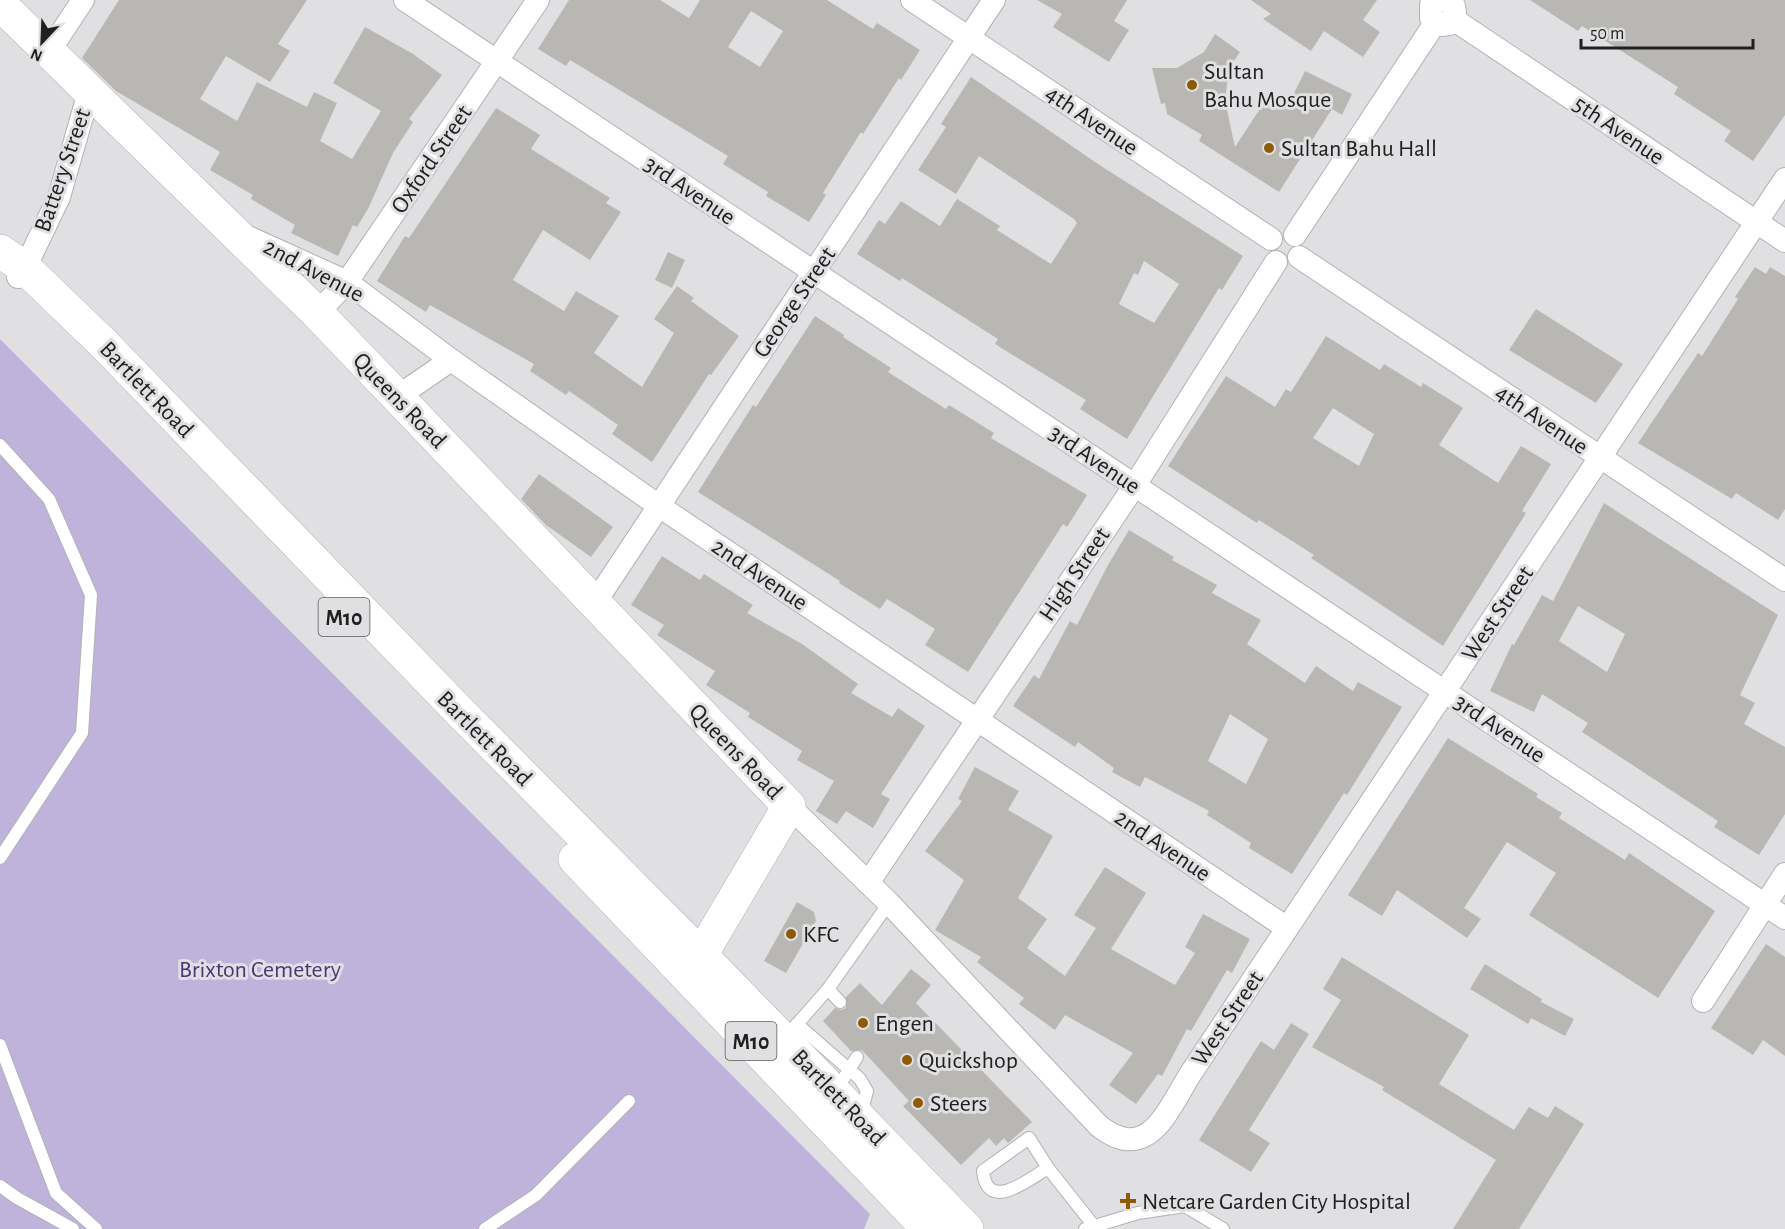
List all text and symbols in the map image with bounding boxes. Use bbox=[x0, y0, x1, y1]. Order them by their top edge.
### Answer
north arrow bbox=[12, 12, 72, 72]
scale bar bbox=[1581, 12, 1754, 50]
text: 50 m bbox=[1590, 25, 1624, 43]
text: N bbox=[28, 45, 45, 64]
place label: Sultan Bahu Mosque bbox=[1204, 60, 1331, 112]
marker: Sultan Bahu Mosque bbox=[1185, 78, 1199, 92]
street label: 4th Avenue bbox=[1041, 81, 1142, 160]
street label: 5th Avenue bbox=[1569, 92, 1668, 170]
street label: Oxford Street bbox=[387, 101, 477, 218]
street label: Battery Street bbox=[31, 105, 95, 235]
place label: Sultan Bahu Hall bbox=[1281, 137, 1437, 161]
marker: Sultan Bahu Hall bbox=[1262, 141, 1276, 155]
street label: 3rd Avenue bbox=[640, 152, 739, 230]
street label: 2nd Avenue bbox=[259, 235, 368, 307]
street label: George Street bbox=[749, 243, 841, 362]
street label: Bartlett Road bbox=[95, 337, 198, 442]
street label: Queens Road bbox=[348, 348, 451, 453]
street label: 4th Avenue bbox=[1491, 380, 1592, 459]
street label: 3rd Avenue bbox=[1045, 421, 1144, 499]
street label: High Street bbox=[1035, 523, 1115, 626]
street label: 2nd Avenue bbox=[707, 534, 812, 615]
street label: West Street bbox=[1458, 562, 1538, 665]
road number: M10 bbox=[318, 598, 370, 636]
street label: Bartlett Road bbox=[432, 687, 536, 791]
street label: 3rd Avenue bbox=[1450, 690, 1549, 768]
street label: Queens Road bbox=[684, 699, 787, 804]
street label: 2nd Avenue bbox=[1110, 805, 1215, 886]
place label: KFC bbox=[803, 923, 839, 947]
marker: KFC bbox=[784, 927, 798, 941]
park label: Brixton Cemetery bbox=[179, 958, 341, 982]
street label: West Street bbox=[1188, 967, 1268, 1070]
place label: Engen bbox=[875, 1012, 934, 1036]
marker: Engen bbox=[856, 1016, 870, 1030]
road number: M10 bbox=[726, 1022, 777, 1060]
street label: Bartlett Road bbox=[787, 1045, 890, 1150]
place label: Quickshop bbox=[919, 1049, 1018, 1073]
marker: Quickshop bbox=[900, 1053, 914, 1067]
place label: Steers bbox=[930, 1092, 987, 1116]
marker: Steers bbox=[911, 1096, 925, 1110]
place label: Netcare Garden City Hospital bbox=[1142, 1190, 1411, 1214]
marker: Netcare Garden City Hospital bbox=[1119, 1192, 1137, 1210]

